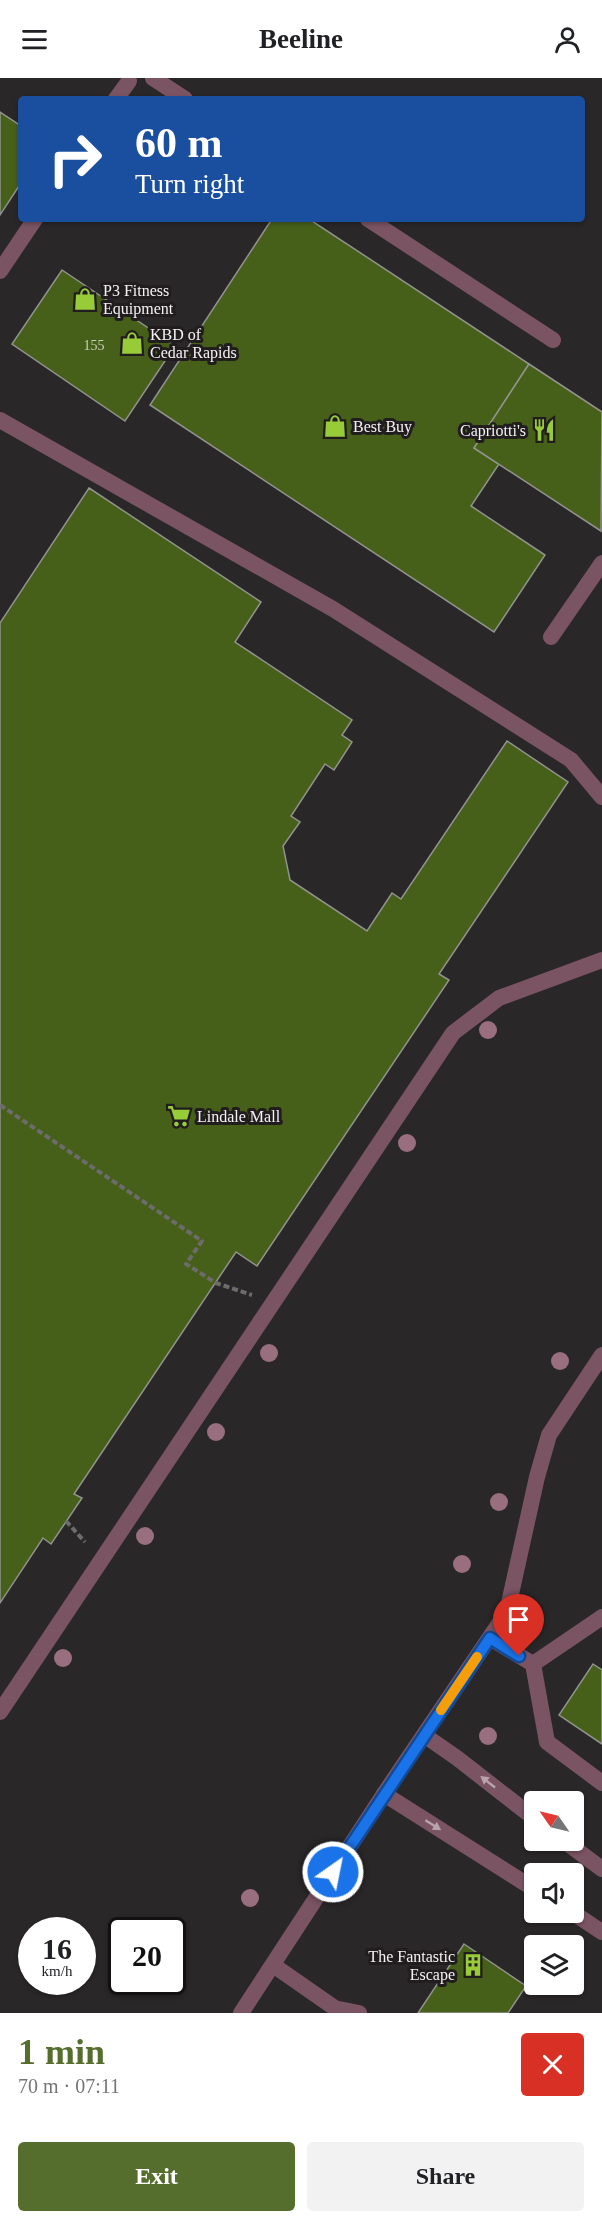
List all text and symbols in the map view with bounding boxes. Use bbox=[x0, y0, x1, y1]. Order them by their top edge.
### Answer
icon: menu bbox=[18, 23, 51, 56]
icon: person bbox=[551, 23, 584, 56]
text: Beeline bbox=[259, 24, 343, 54]
icon: right bbox=[36, 120, 114, 198]
text: 60 m bbox=[135, 120, 223, 166]
text: Turn right bbox=[135, 169, 244, 199]
place label: P3 Fitness Equipment bbox=[103, 282, 174, 318]
shop icon: P3 Fitness Equipment bbox=[72, 286, 98, 312]
place label: KBD of Cedar Rapids bbox=[150, 326, 237, 362]
shop icon: KBD of Cedar Rapids bbox=[119, 330, 145, 356]
house number: 155 bbox=[84, 338, 105, 353]
shop icon: Best Buy bbox=[322, 413, 348, 439]
restaurant icon: Capriotti's bbox=[531, 417, 557, 443]
place label: Best Buy bbox=[353, 418, 412, 436]
place label: Capriotti's bbox=[460, 422, 526, 440]
supermarket icon: Lindale Mall bbox=[166, 1103, 192, 1129]
place label: Lindale Mall bbox=[197, 1108, 281, 1125]
pin bbox=[493, 1594, 544, 1656]
icon: arrive bbox=[502, 1603, 535, 1636]
one-way arrow bbox=[480, 1775, 496, 1788]
north arrow bbox=[524, 1791, 584, 1851]
map controls bbox=[524, 1791, 584, 1995]
one-way arrow bbox=[425, 1819, 441, 1830]
position arrow bbox=[301, 1840, 365, 1904]
button: sound bbox=[524, 1863, 584, 1923]
speed limit sign: 20 bbox=[108, 1917, 186, 1995]
text: 16 bbox=[42, 1932, 72, 1965]
button: layers bbox=[524, 1935, 584, 1995]
place label: The Fantastic Escape bbox=[368, 1948, 455, 1984]
building icon: The Fantastic Escape bbox=[460, 1952, 486, 1978]
text: km/h bbox=[42, 1963, 72, 1979]
text: 1 min bbox=[18, 2032, 105, 2072]
button: close bbox=[521, 2033, 584, 2096]
text: 70 m · 07:11 bbox=[18, 2075, 120, 2097]
button: Exit bbox=[18, 2142, 295, 2211]
button: Share bbox=[307, 2142, 584, 2211]

